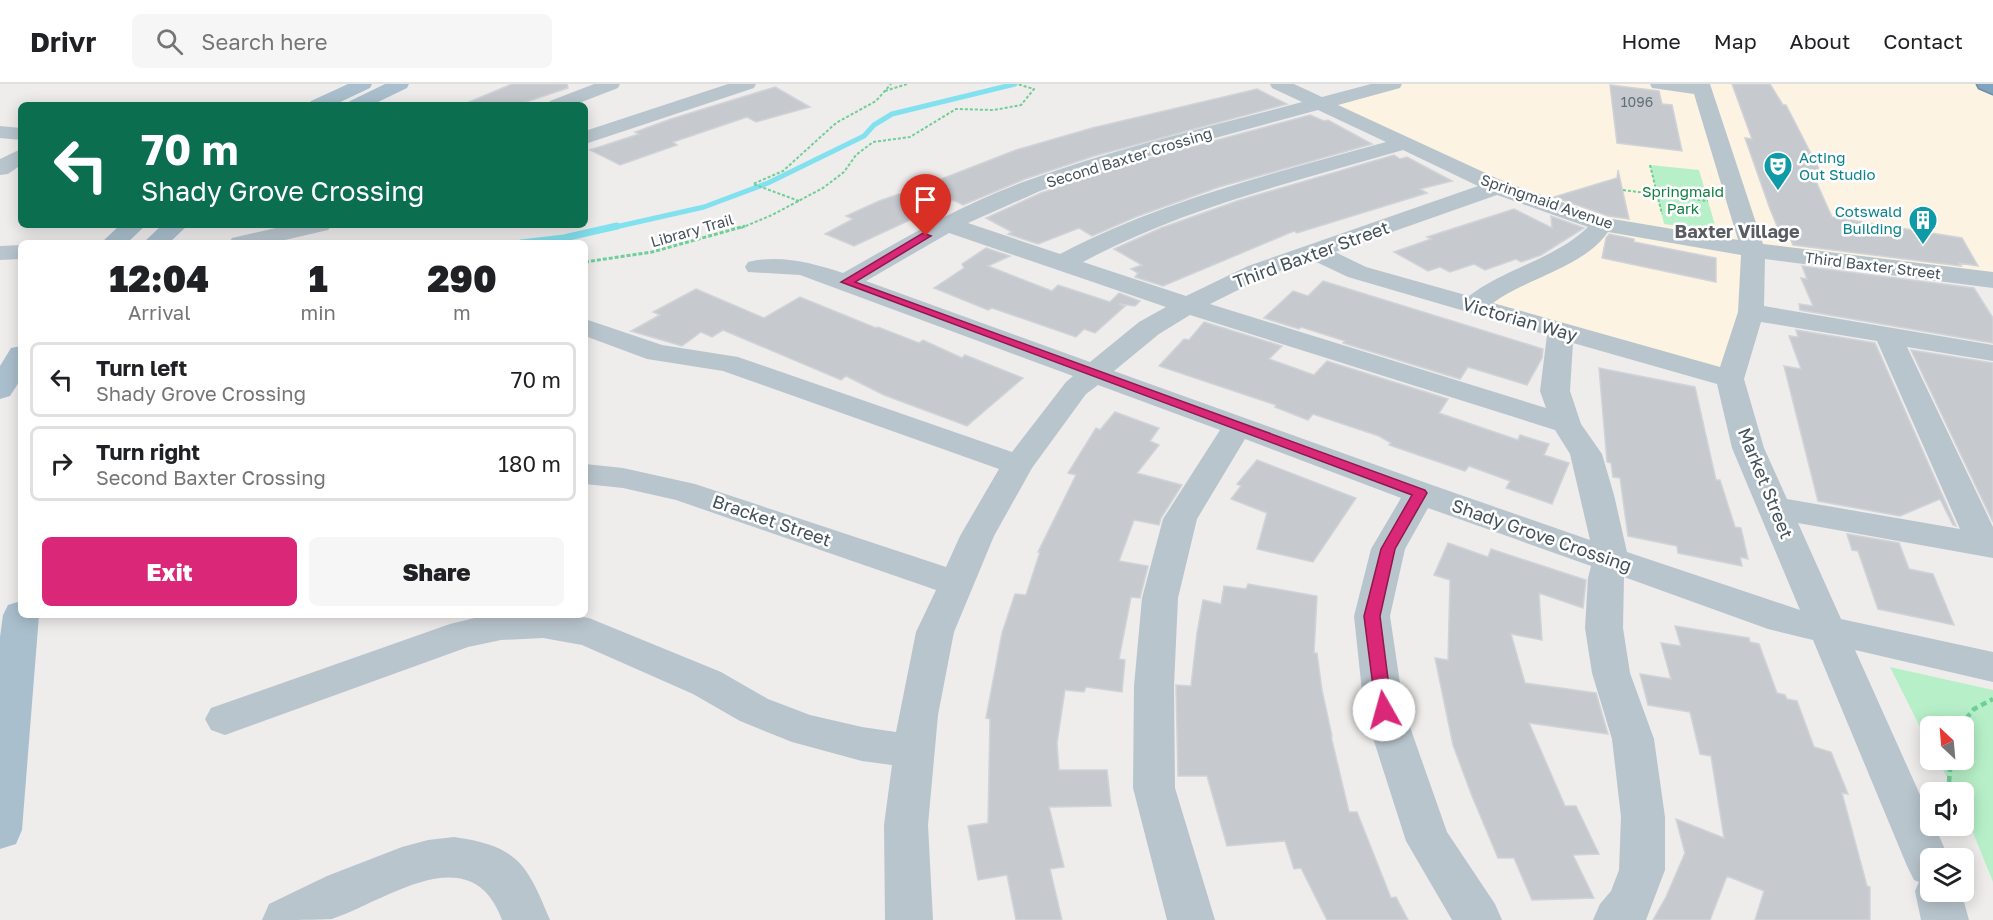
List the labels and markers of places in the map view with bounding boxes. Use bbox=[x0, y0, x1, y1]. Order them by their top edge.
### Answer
place label: Acting Out Studio bbox=[1799, 148, 1876, 183]
theatre icon: Acting Out Studio bbox=[1762, 150, 1794, 192]
pin bbox=[900, 174, 951, 236]
place label: Cotswald Building bbox=[1835, 202, 1902, 237]
building icon: Cotswald Building bbox=[1907, 204, 1939, 246]

